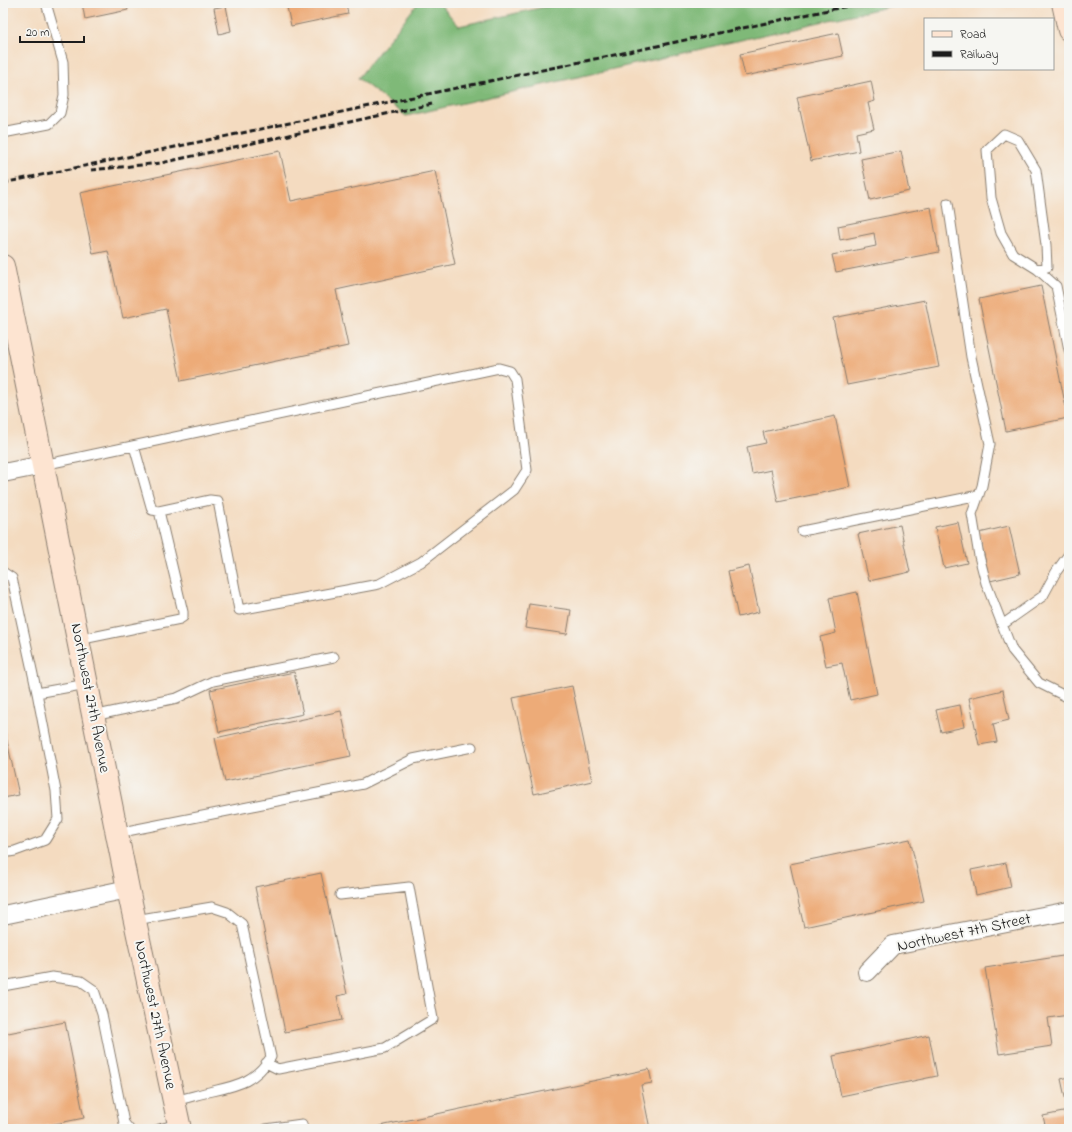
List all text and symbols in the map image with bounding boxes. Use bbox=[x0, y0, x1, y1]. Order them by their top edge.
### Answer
scale bar bbox=[20, 18, 84, 44]
legend bbox=[924, 18, 1054, 70]
text: 20 m bbox=[26, 24, 49, 42]
text: Road bbox=[960, 26, 986, 44]
text: Railway bbox=[960, 46, 999, 65]
street label: Northwest 27th Avenue bbox=[64, 621, 116, 776]
street label: Northwest 7th Street bbox=[895, 907, 1034, 959]
street label: Northwest 27th Avenue bbox=[128, 938, 183, 1092]

